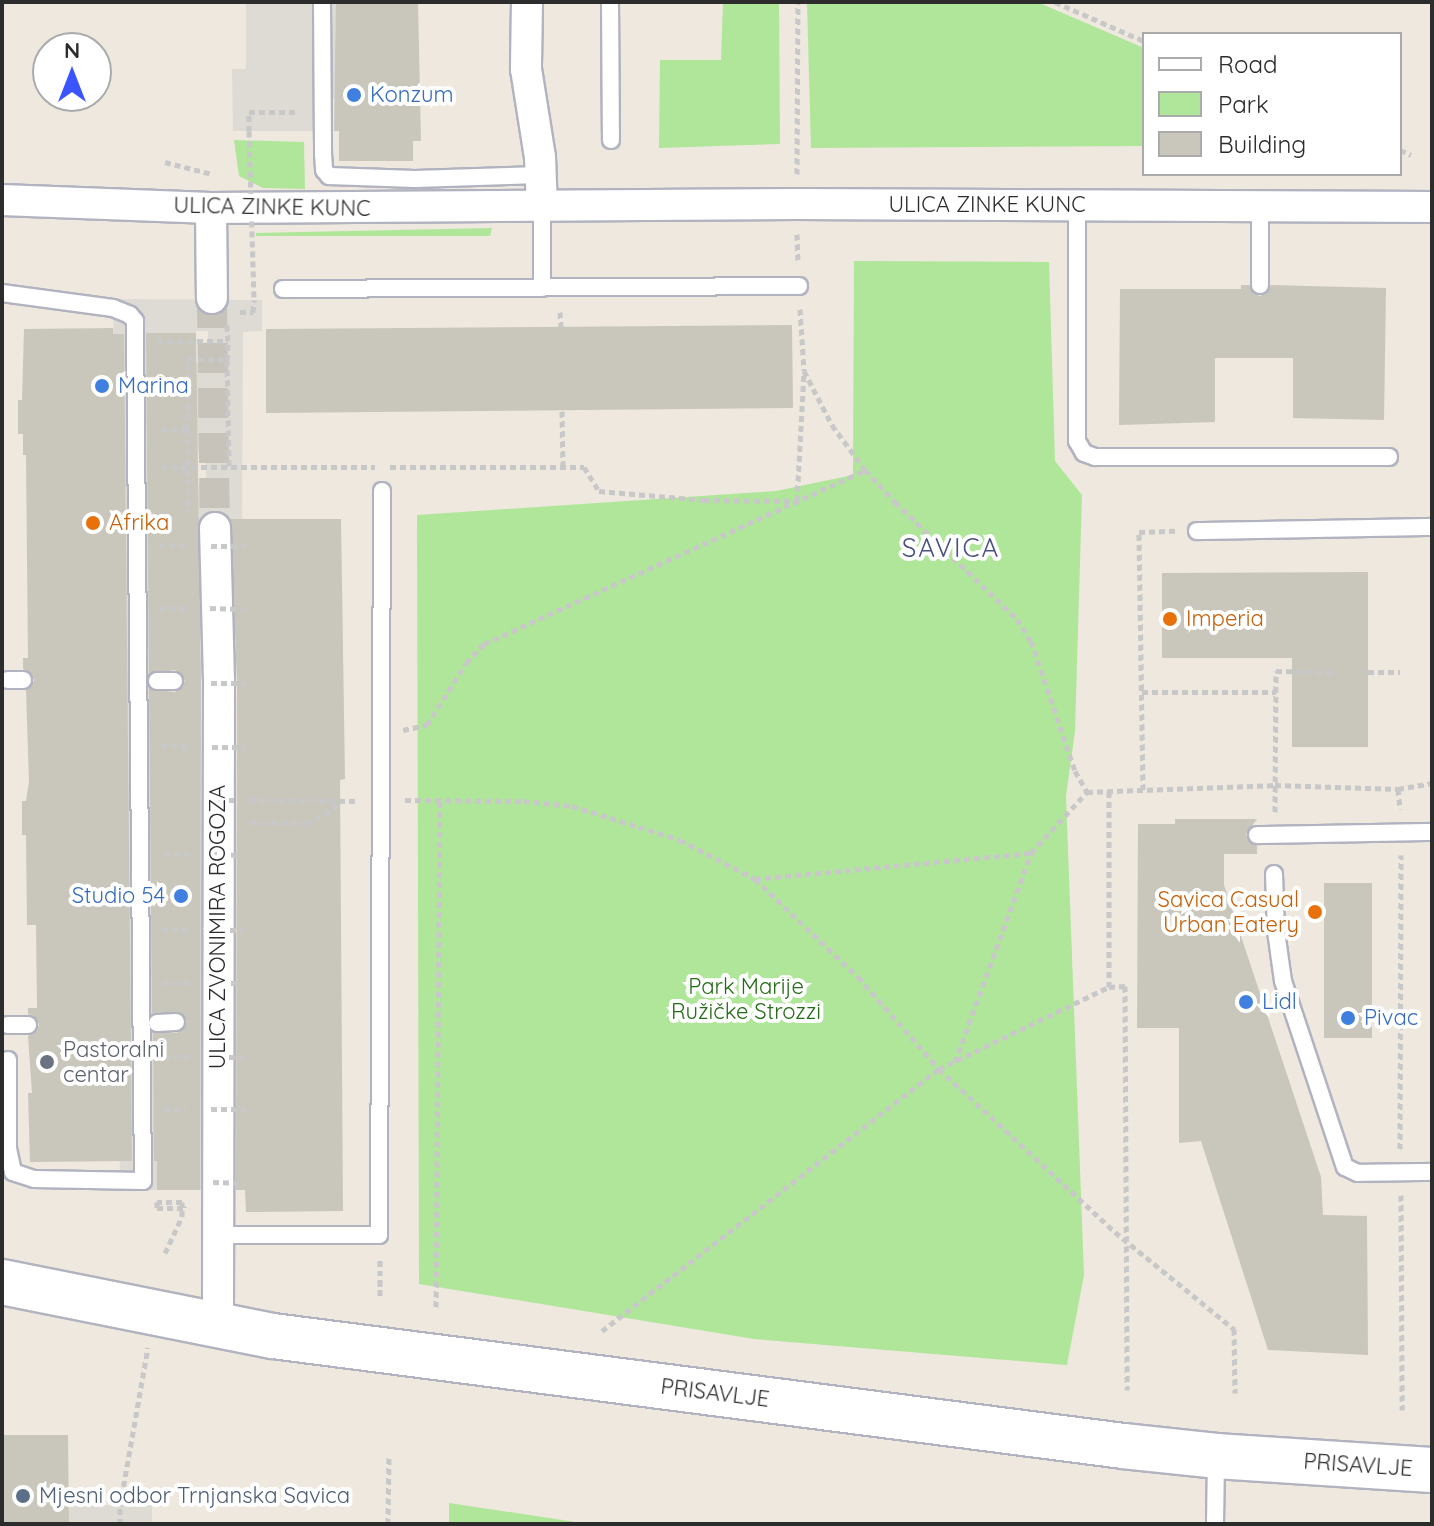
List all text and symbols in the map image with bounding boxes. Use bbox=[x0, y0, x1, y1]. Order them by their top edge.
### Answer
north arrow bbox=[32, 32, 112, 112]
legend bbox=[1142, 32, 1402, 176]
text: N bbox=[64, 36, 80, 64]
text: Road bbox=[1218, 49, 1278, 79]
place label: Konzum bbox=[370, 82, 454, 108]
marker: Konzum bbox=[345, 86, 363, 104]
text: Park bbox=[1218, 89, 1269, 119]
text: Building bbox=[1218, 129, 1306, 159]
street label: ULICA ZINKE KUNC bbox=[173, 192, 371, 222]
street label: ULICA ZINKE KUNC bbox=[888, 192, 1086, 218]
place label: Marina bbox=[118, 373, 189, 399]
marker: Marina bbox=[93, 377, 111, 395]
place label: Afrika bbox=[109, 510, 169, 536]
marker: Afrika bbox=[84, 514, 102, 532]
district label: SAVICA bbox=[902, 532, 1000, 564]
place label: Imperia bbox=[1186, 606, 1264, 632]
marker: Imperia bbox=[1161, 610, 1179, 628]
street label: ULICA ZVONIMIRA ROGOZA bbox=[205, 785, 231, 1069]
place label: Studio 54 bbox=[72, 883, 165, 909]
place label: Savica Casual Urban Eatery bbox=[1158, 886, 1299, 938]
marker: Studio 54 bbox=[172, 887, 190, 905]
marker: Savica Casual Urban Eatery bbox=[1306, 903, 1324, 921]
park label: Park Marije Ružičke Strozzi bbox=[671, 973, 821, 1024]
place label: Lidl bbox=[1262, 989, 1297, 1015]
marker: Lidl bbox=[1237, 993, 1255, 1011]
place label: Pivac bbox=[1364, 1005, 1418, 1031]
marker: Pivac bbox=[1339, 1009, 1357, 1027]
place label: Pastoralni centar bbox=[63, 1036, 164, 1088]
marker: Pastoralni centar bbox=[38, 1053, 56, 1071]
street label: PRISAVLJE bbox=[659, 1373, 771, 1413]
street label: PRISAVLJE bbox=[1303, 1448, 1413, 1482]
place label: Mjesni odbor Trnjanska Savica bbox=[39, 1483, 350, 1509]
marker: Mjesni odbor Trnjanska Savica bbox=[14, 1487, 32, 1505]

